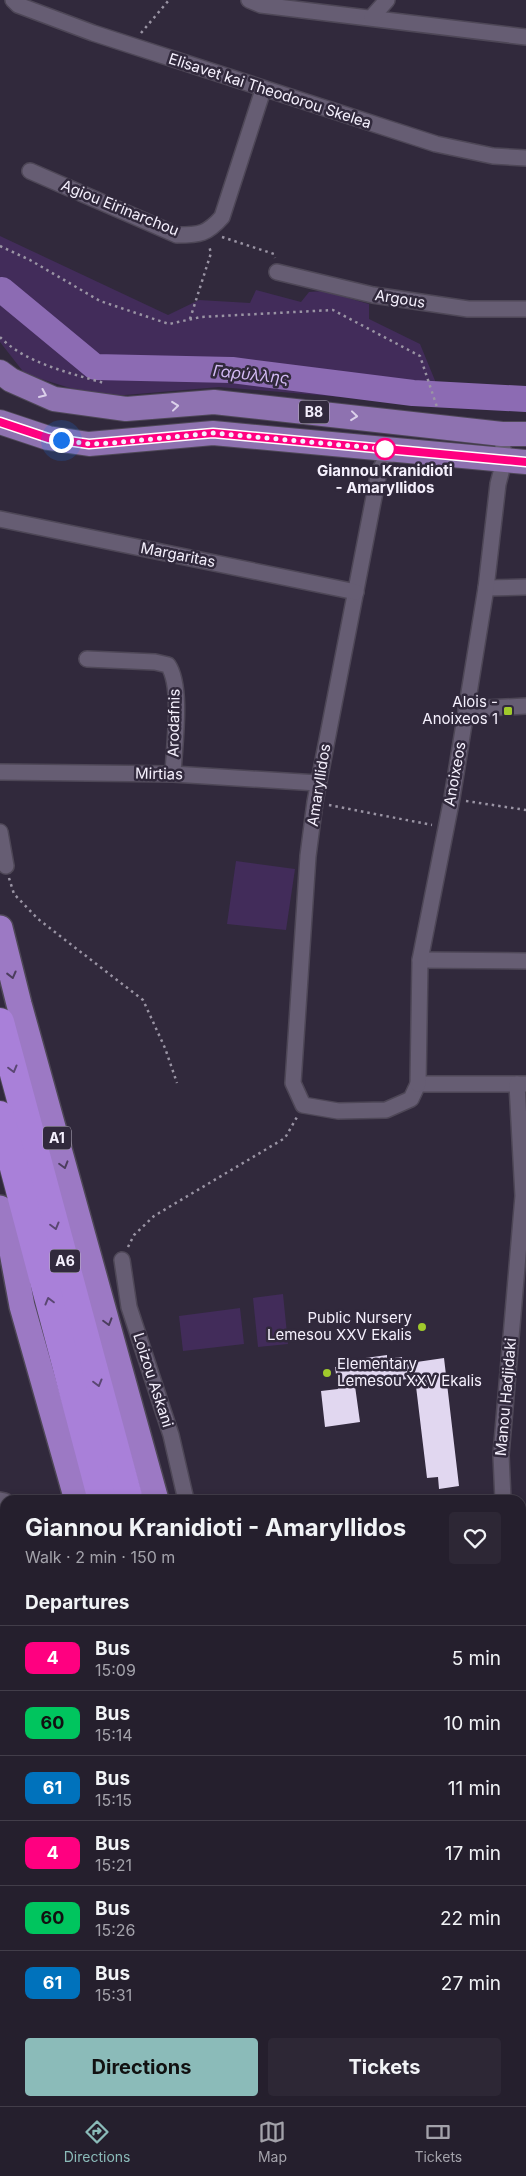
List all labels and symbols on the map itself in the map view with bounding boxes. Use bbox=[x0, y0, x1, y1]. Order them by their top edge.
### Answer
street label: Elisavet kai Theodorou Skelea bbox=[166, 49, 374, 132]
street label: Agiou Eirinarchou bbox=[58, 175, 182, 240]
street label: Argous bbox=[374, 285, 427, 312]
water label: Γαρύλλης bbox=[212, 360, 290, 388]
one-way arrow bbox=[38, 388, 47, 399]
one-way arrow bbox=[171, 401, 179, 412]
road number: B8 bbox=[299, 401, 329, 424]
one-way arrow bbox=[350, 410, 358, 421]
your location bbox=[49, 428, 74, 453]
marker: Giannou Kranidioti - Amaryllidos bbox=[374, 438, 396, 460]
place label: Giannou Kranidioti - Amaryllidos bbox=[317, 461, 453, 497]
street label: Margaritas bbox=[139, 538, 217, 571]
street label: Arodafnis bbox=[163, 689, 184, 757]
place label: Alois - Anoixeos 1 bbox=[422, 692, 498, 728]
marker: Alois - Anoixeos 1 bbox=[502, 705, 514, 717]
street label: Anoixeos bbox=[439, 740, 470, 808]
street label: Amaryllidos bbox=[303, 742, 334, 828]
street label: Mirtias bbox=[135, 764, 183, 783]
one-way arrow bbox=[6, 970, 17, 979]
one-way arrow bbox=[7, 1065, 17, 1073]
road number: A1 bbox=[43, 1126, 71, 1150]
one-way arrow bbox=[59, 1161, 69, 1169]
one-way arrow bbox=[49, 1222, 60, 1231]
road number: A6 bbox=[50, 1250, 80, 1272]
one-way arrow bbox=[44, 1296, 55, 1305]
place label: Public Nursery Lemesou XXV Ekalis bbox=[267, 1308, 413, 1344]
one-way arrow bbox=[103, 1317, 113, 1325]
marker: Public Nursery Lemesou XXV Ekalis bbox=[416, 1321, 428, 1333]
street label: Loizou Askani bbox=[129, 1330, 178, 1430]
street label: Manou Hadjidaki bbox=[491, 1337, 520, 1457]
place label: Elementary Lemesou XXV Ekalis bbox=[337, 1354, 482, 1390]
marker: Elementary Lemesou XXV Ekalis bbox=[321, 1367, 333, 1379]
one-way arrow bbox=[92, 1378, 102, 1386]

